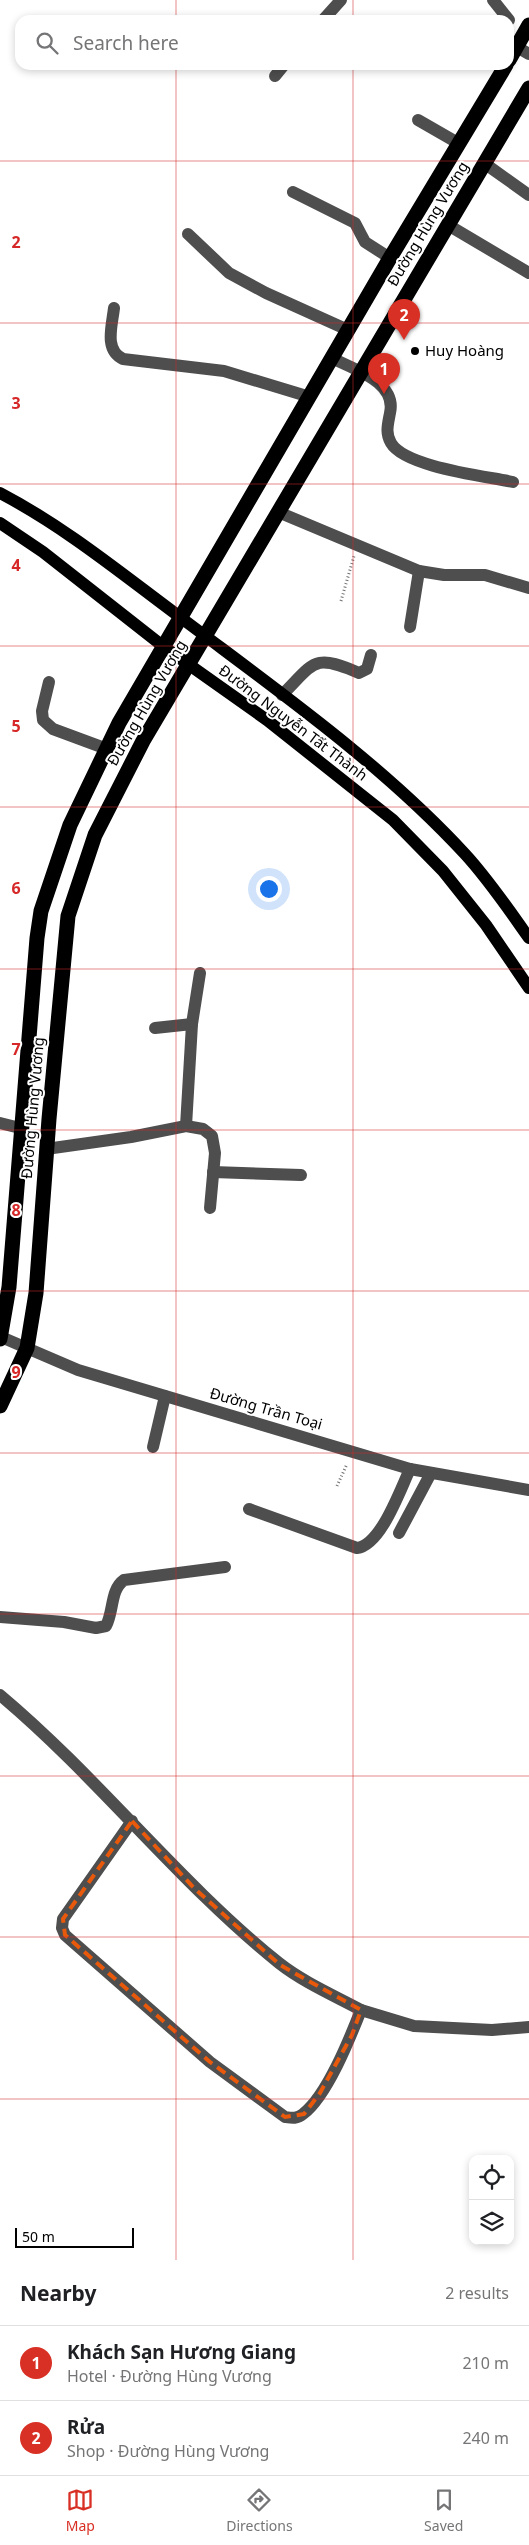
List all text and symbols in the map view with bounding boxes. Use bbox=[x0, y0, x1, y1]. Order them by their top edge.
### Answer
search box bbox=[15, 15, 514, 70]
icon: search bbox=[33, 29, 61, 57]
text: Search here bbox=[73, 30, 179, 56]
street label: Đường Hùng Vương bbox=[382, 157, 472, 290]
text: 2 bbox=[11, 231, 21, 253]
pin: 2 bbox=[388, 299, 420, 340]
place label: Huy Hoàng bbox=[425, 340, 504, 360]
marker: Huy Hoàng bbox=[409, 345, 421, 357]
pin: 1 bbox=[368, 353, 400, 394]
text: 3 bbox=[11, 392, 21, 414]
text: 4 bbox=[11, 554, 21, 576]
street label: Đường Hùng Vương bbox=[102, 636, 190, 769]
street label: Đường Nguyễn Tất Thành bbox=[215, 660, 372, 785]
text: 5 bbox=[11, 715, 21, 737]
your location bbox=[256, 876, 282, 902]
text: 6 bbox=[11, 877, 21, 899]
street label: Đường Hùng Vương bbox=[16, 1036, 48, 1180]
text: 7 bbox=[11, 1038, 21, 1060]
text: 8 bbox=[11, 1199, 21, 1221]
text: 9 bbox=[11, 1361, 21, 1383]
street label: Đường Trần Toại bbox=[208, 1382, 325, 1434]
map controls bbox=[469, 2155, 514, 2245]
button: locate bbox=[469, 2155, 514, 2200]
button: layers bbox=[469, 2200, 514, 2245]
scale bar bbox=[15, 2225, 134, 2248]
text: 50 m bbox=[22, 2227, 55, 2246]
text: Nearby bbox=[20, 2279, 96, 2307]
text: 2 results bbox=[445, 2282, 509, 2304]
text: Khách Sạn Hương Giang bbox=[67, 2339, 296, 2365]
text: 1 bbox=[31, 2352, 41, 2374]
text: 210 m bbox=[462, 2352, 509, 2374]
text: Hotel · Đường Hùng Vương bbox=[67, 2365, 272, 2387]
text: Rửa bbox=[67, 2414, 105, 2440]
text: 2 bbox=[31, 2427, 41, 2449]
text: 240 m bbox=[462, 2427, 509, 2449]
text: Shop · Đường Hùng Vương bbox=[67, 2440, 269, 2462]
tab: Map bbox=[66, 2486, 95, 2535]
tab: Directions bbox=[226, 2486, 293, 2535]
tab: Saved bbox=[424, 2486, 463, 2535]

